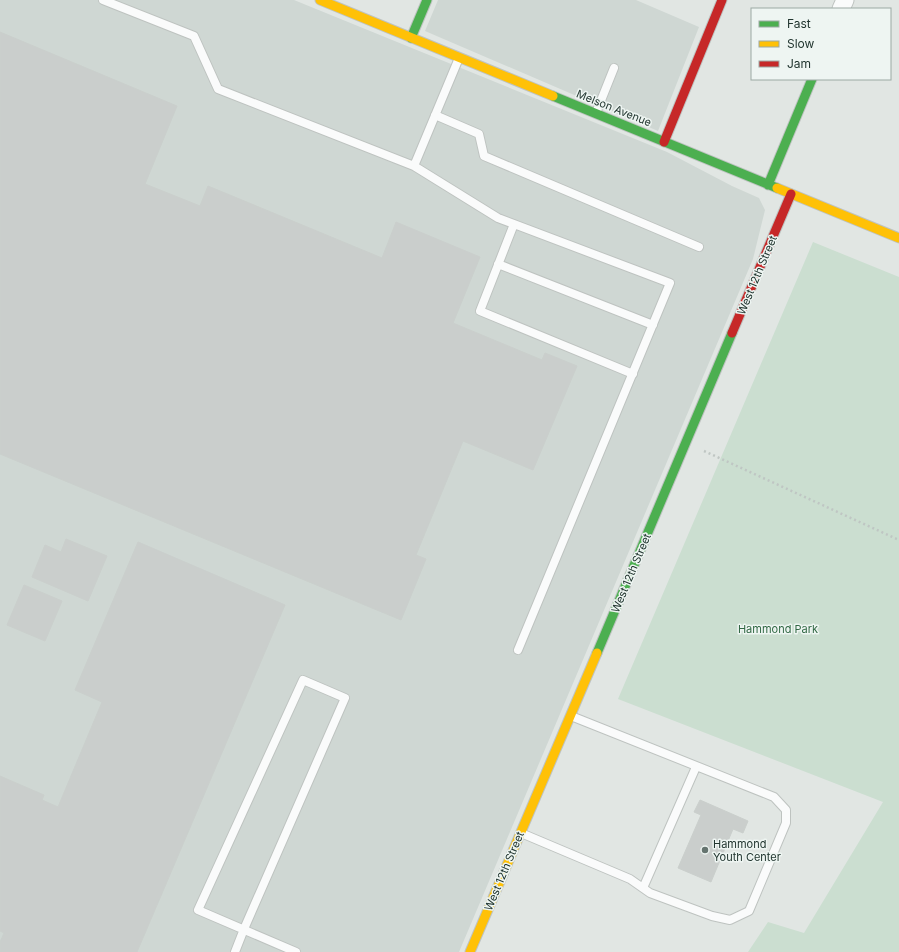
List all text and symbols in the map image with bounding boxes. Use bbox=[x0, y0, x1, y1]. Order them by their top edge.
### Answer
legend bbox=[751, 8, 891, 80]
text: Fast bbox=[787, 16, 811, 31]
text: Slow bbox=[787, 36, 815, 51]
text: Jam bbox=[787, 56, 811, 71]
street label: Melson Avenue bbox=[574, 87, 654, 129]
street label: West 12th Street bbox=[734, 233, 780, 317]
street label: West 12th Street bbox=[608, 531, 654, 615]
park label: Hammond Park bbox=[738, 622, 818, 636]
street label: West 12th Street bbox=[481, 829, 527, 913]
place label: Hammond Youth Center bbox=[713, 837, 781, 864]
marker: Hammond Youth Center bbox=[700, 845, 710, 855]

